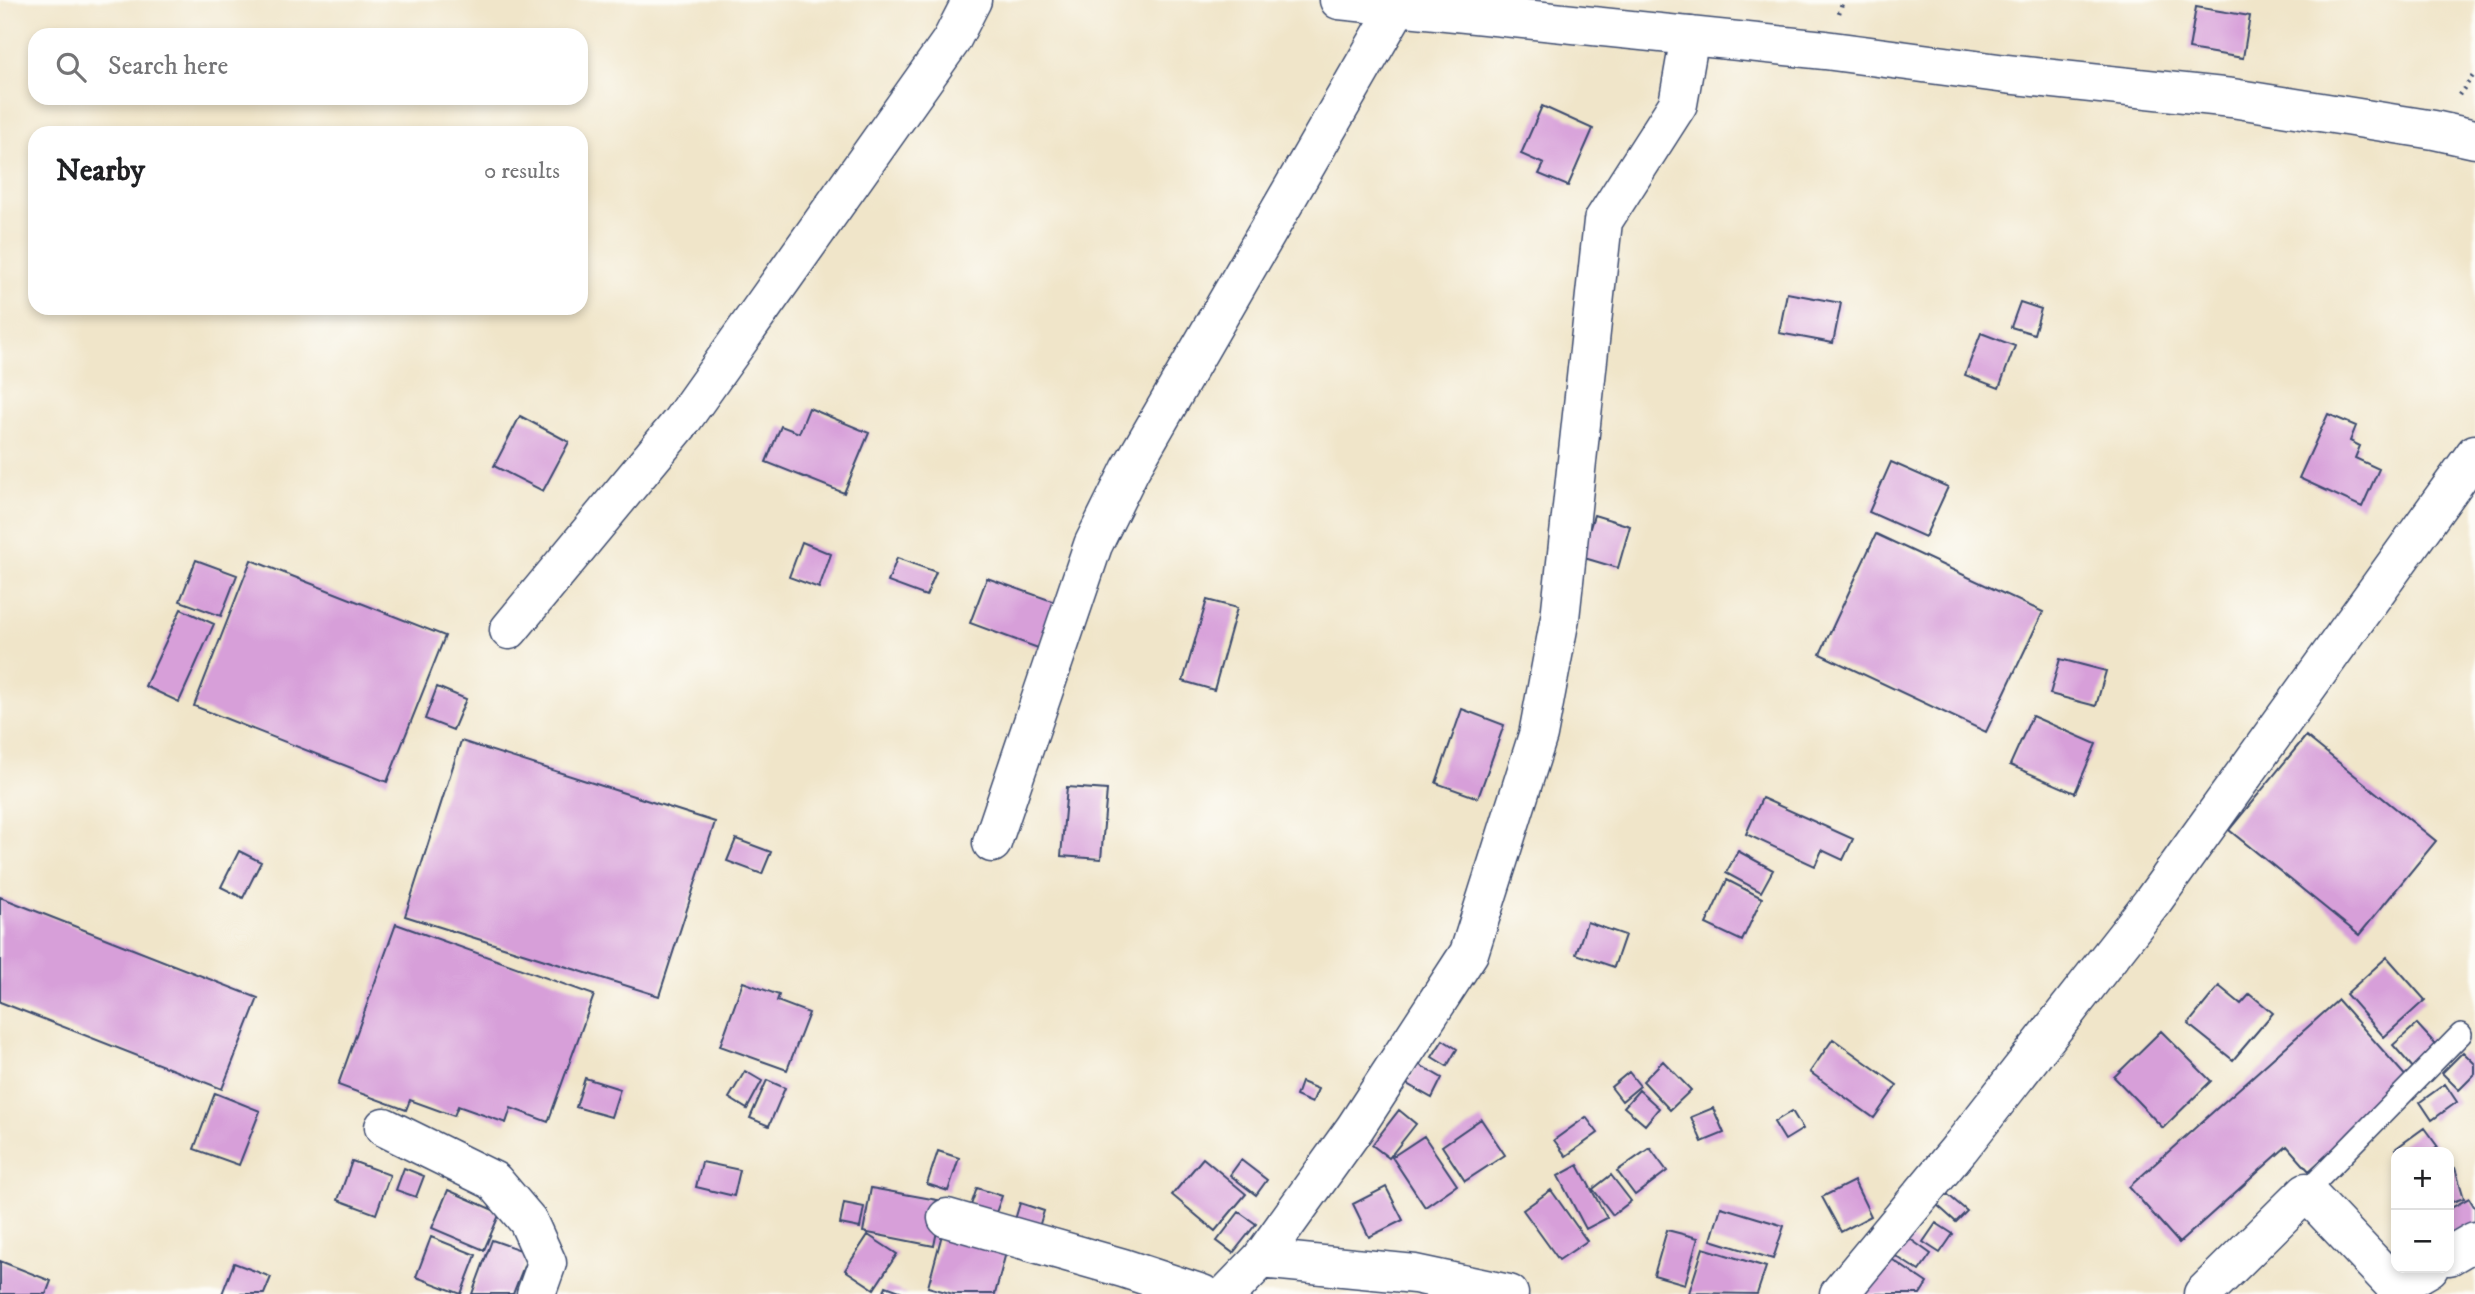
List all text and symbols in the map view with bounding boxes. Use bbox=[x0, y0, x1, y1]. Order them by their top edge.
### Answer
search box bbox=[28, 28, 588, 105]
icon: search bbox=[52, 48, 90, 86]
text: Search here bbox=[108, 50, 228, 83]
text: Nearby bbox=[56, 153, 145, 190]
text: 0 results bbox=[484, 157, 560, 186]
map controls bbox=[2391, 1147, 2454, 1273]
button: + bbox=[2391, 1147, 2454, 1210]
button: − bbox=[2391, 1210, 2454, 1273]

